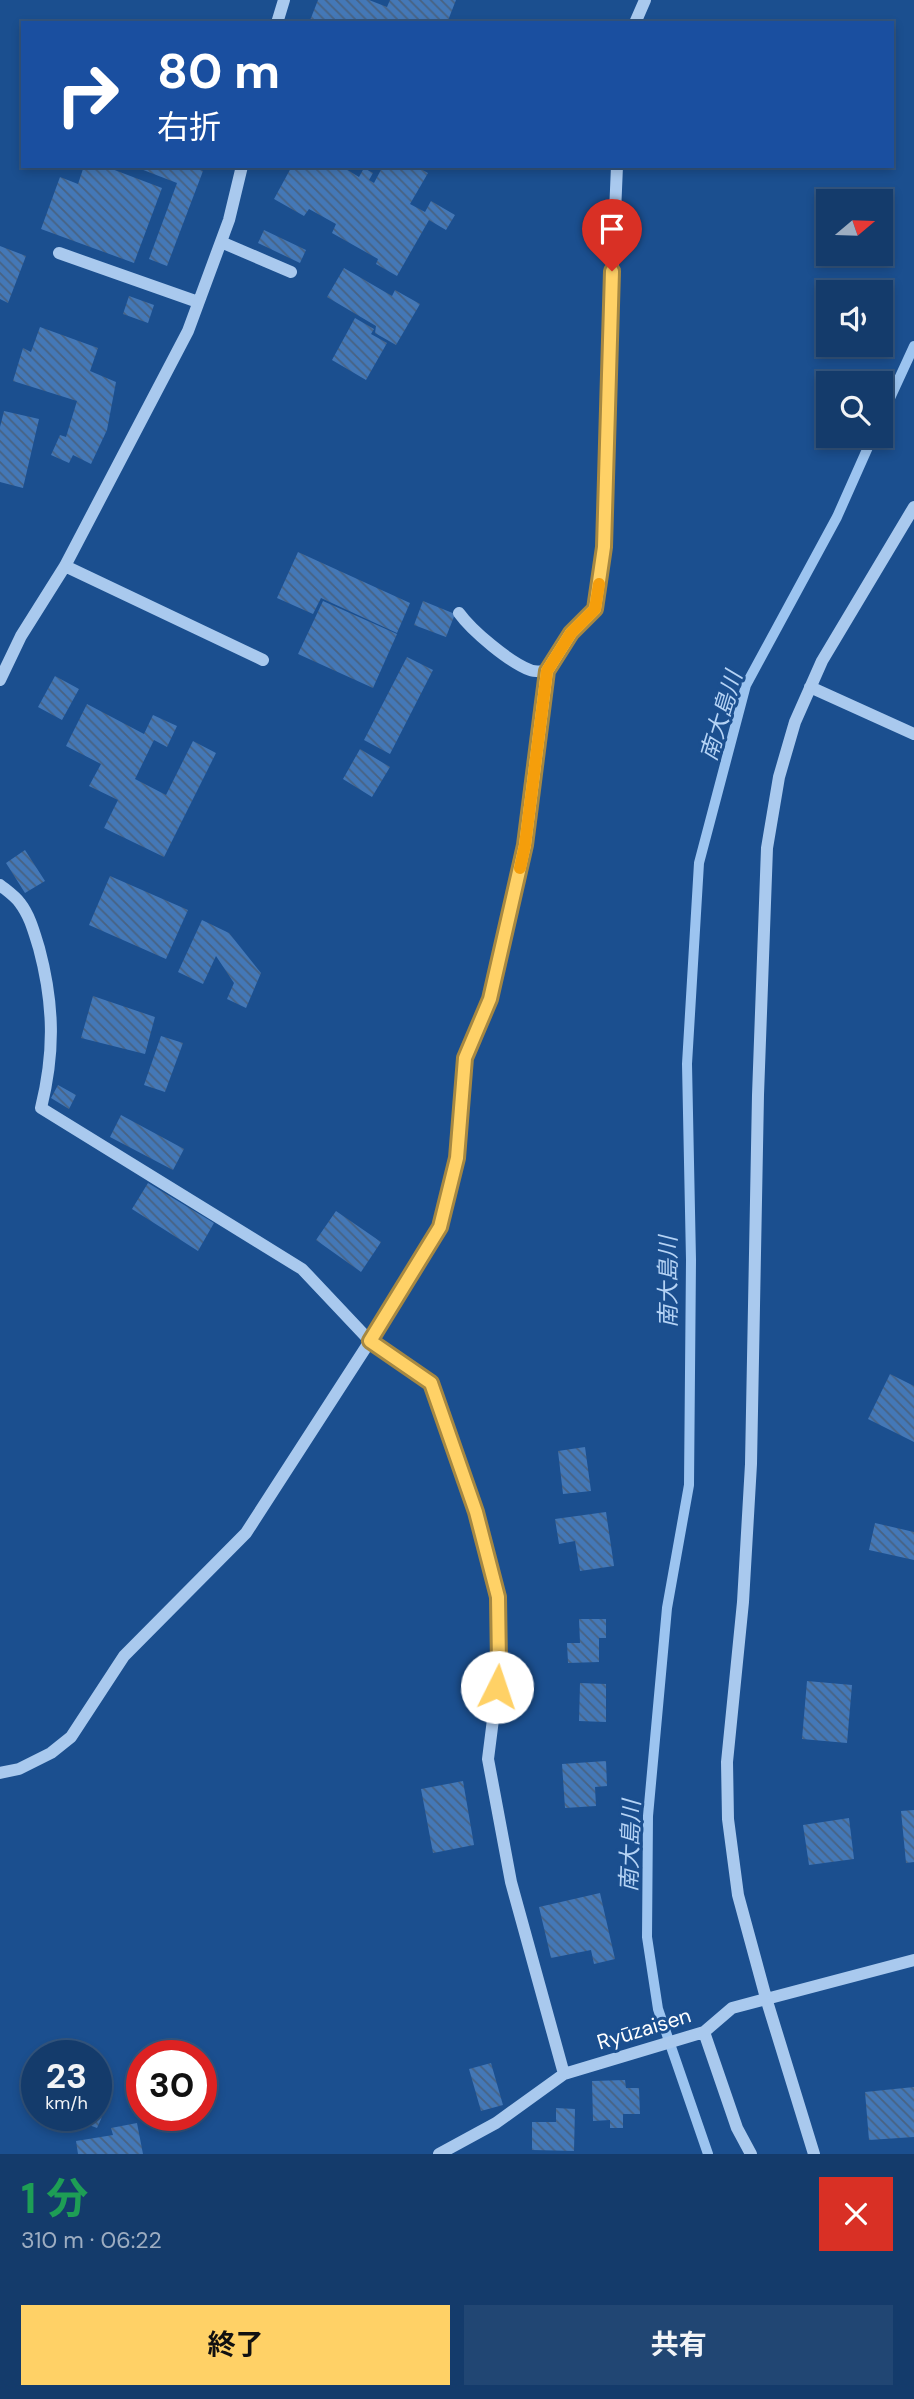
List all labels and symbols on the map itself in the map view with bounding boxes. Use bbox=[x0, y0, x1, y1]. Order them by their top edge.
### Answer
north arrow bbox=[816, 189, 892, 266]
pin bbox=[582, 199, 642, 271]
water label: 南大島川 bbox=[693, 665, 750, 764]
water label: 南大島川 bbox=[653, 1233, 683, 1328]
position arrow bbox=[460, 1650, 534, 1724]
water label: 南大島川 bbox=[613, 1797, 647, 1892]
street label: Ryūzaisen bbox=[594, 2001, 694, 2057]
speed limit sign: 30 bbox=[126, 2040, 217, 2131]

